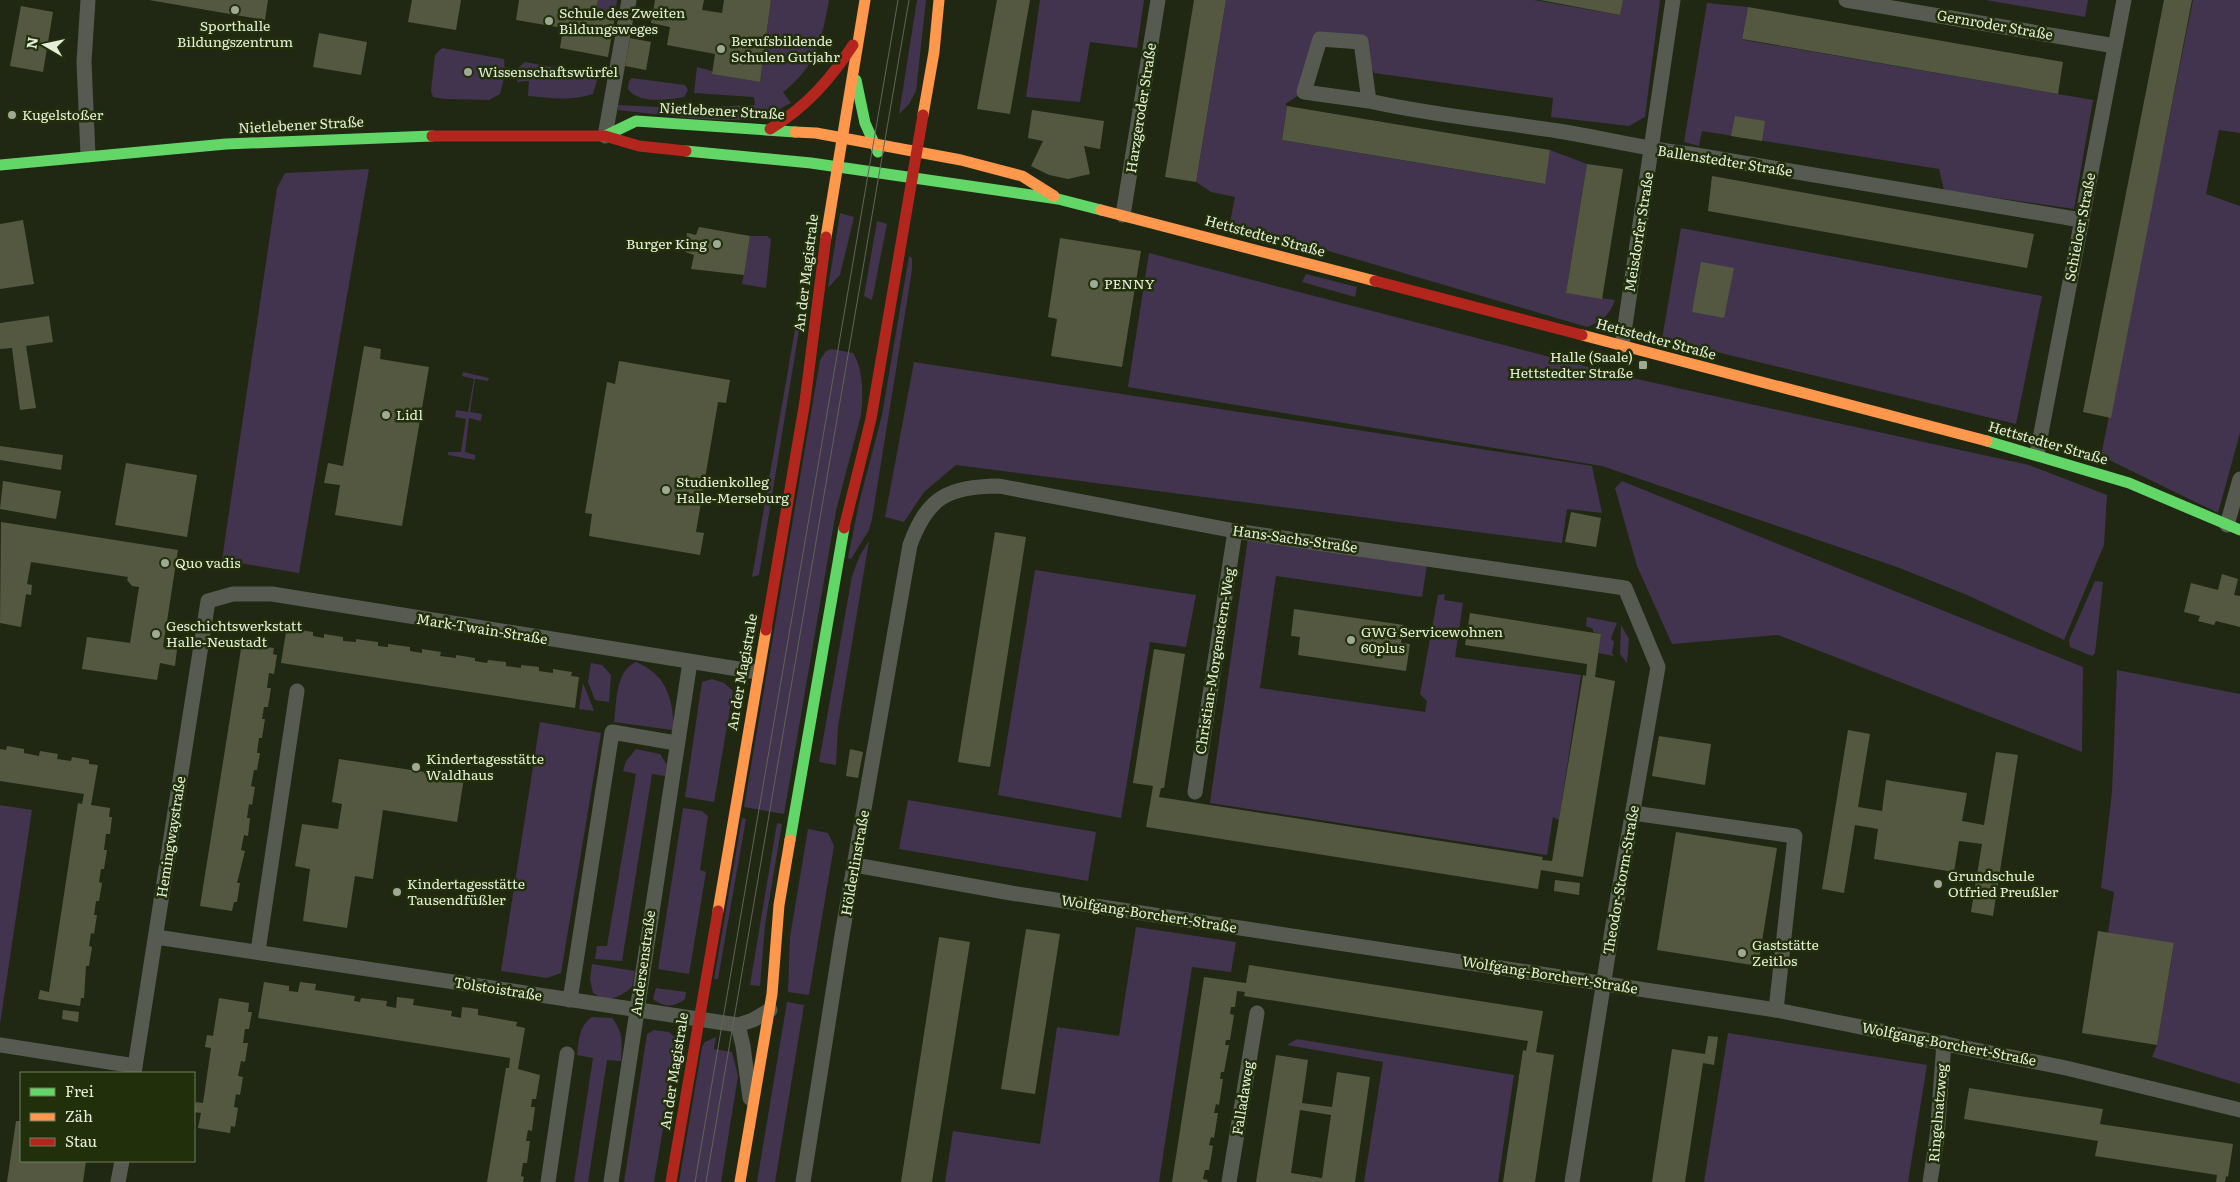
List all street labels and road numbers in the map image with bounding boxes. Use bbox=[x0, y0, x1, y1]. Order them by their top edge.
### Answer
street label: Gernroder Straße bbox=[1936, 4, 2055, 44]
street label: Harzgeroder Straße bbox=[1120, 41, 1160, 174]
street label: Nietlebener Straße bbox=[659, 97, 785, 123]
street label: Nietlebener Straße bbox=[238, 111, 364, 137]
street label: Ballenstedter Straße bbox=[1656, 139, 1794, 181]
street label: Meisdorfer Straße bbox=[1619, 170, 1657, 293]
street label: Schieloer Straße bbox=[2059, 171, 2099, 283]
street label: Hettstedter Straße bbox=[1203, 209, 1328, 261]
street label: An der Magistrale bbox=[788, 213, 822, 333]
street label: Hettstedter Straße bbox=[1594, 312, 1719, 364]
street label: Hettstedter Straße bbox=[1986, 415, 2111, 469]
street label: Hans-Sachs-Straße bbox=[1231, 519, 1359, 557]
street label: Christian-Morgenstern-Weg bbox=[1189, 566, 1239, 756]
street label: Mark-Twain-Straße bbox=[415, 608, 549, 648]
street label: An der Magistrale bbox=[721, 612, 761, 732]
street label: Hemingwaystraße bbox=[151, 775, 190, 899]
street label: Theodor-Storm-Straße bbox=[1597, 804, 1643, 956]
street label: Hölderlinstraße bbox=[835, 808, 873, 917]
street label: Wolfgang-Borchert-Straße bbox=[1060, 889, 1238, 937]
street label: Andersenstraße bbox=[625, 909, 659, 1017]
street label: Wolfgang-Borchert-Straße bbox=[1461, 950, 1639, 998]
street label: Tolstoistraße bbox=[453, 971, 544, 1005]
street label: An der Magistrale bbox=[654, 1011, 692, 1131]
street label: Wolfgang-Borchert-Straße bbox=[1860, 1016, 2038, 1070]
street label: Falladaweg bbox=[1226, 1059, 1258, 1136]
street label: Ringelnatzweg bbox=[1923, 1063, 1951, 1163]

